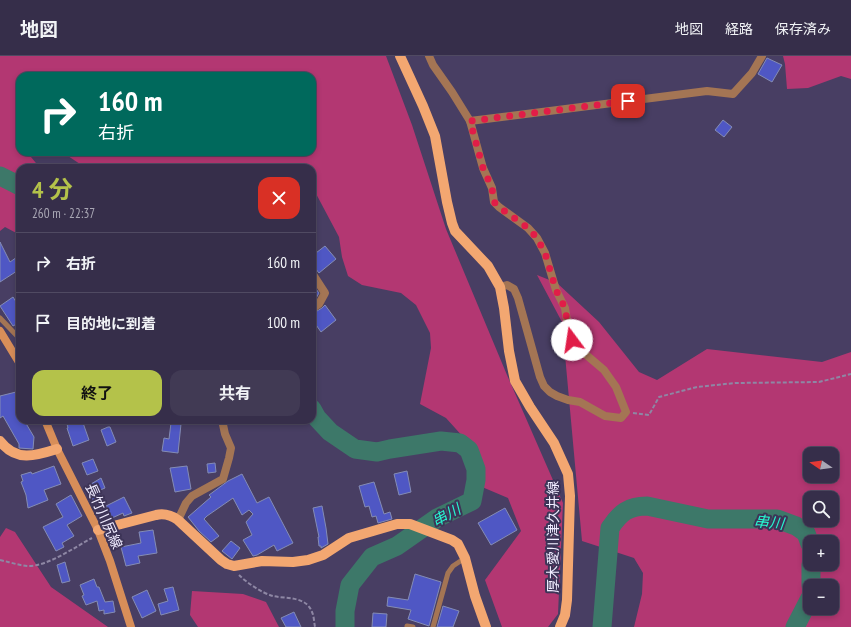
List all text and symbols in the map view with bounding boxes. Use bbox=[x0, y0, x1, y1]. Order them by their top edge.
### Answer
text: 地図 bbox=[20, 17, 58, 41]
text: 地図 bbox=[675, 20, 703, 38]
text: 経路 bbox=[725, 20, 753, 38]
text: 保存済み bbox=[775, 20, 831, 38]
text: 160 m bbox=[98, 82, 162, 119]
pin bbox=[611, 84, 645, 118]
icon: right bbox=[32, 88, 84, 140]
icon: arrive bbox=[617, 90, 639, 112]
text: 右折 bbox=[98, 121, 134, 144]
text: 4 分 bbox=[32, 174, 72, 205]
button: close bbox=[258, 177, 300, 219]
text: 260 m · 22:37 bbox=[32, 205, 95, 222]
icon: right bbox=[32, 252, 54, 274]
text: 160 m bbox=[267, 253, 300, 272]
text: 右折 bbox=[66, 254, 96, 273]
icon: arrive bbox=[32, 312, 54, 334]
text: 100 m bbox=[267, 313, 300, 332]
text: 目的地に到着 bbox=[66, 314, 156, 333]
position arrow bbox=[551, 319, 593, 361]
button: 終了 bbox=[32, 370, 162, 416]
button: 共有 bbox=[170, 370, 300, 416]
north arrow bbox=[803, 447, 839, 483]
map controls bbox=[803, 447, 839, 615]
street label: 長竹川尻線 bbox=[82, 480, 126, 552]
street label: 厚木愛川津久井線 bbox=[544, 481, 562, 593]
button: search bbox=[803, 491, 839, 527]
water label: 串川 bbox=[428, 498, 465, 531]
water label: 串川 bbox=[753, 511, 787, 533]
button: + bbox=[803, 535, 839, 571]
button: − bbox=[803, 579, 839, 615]

